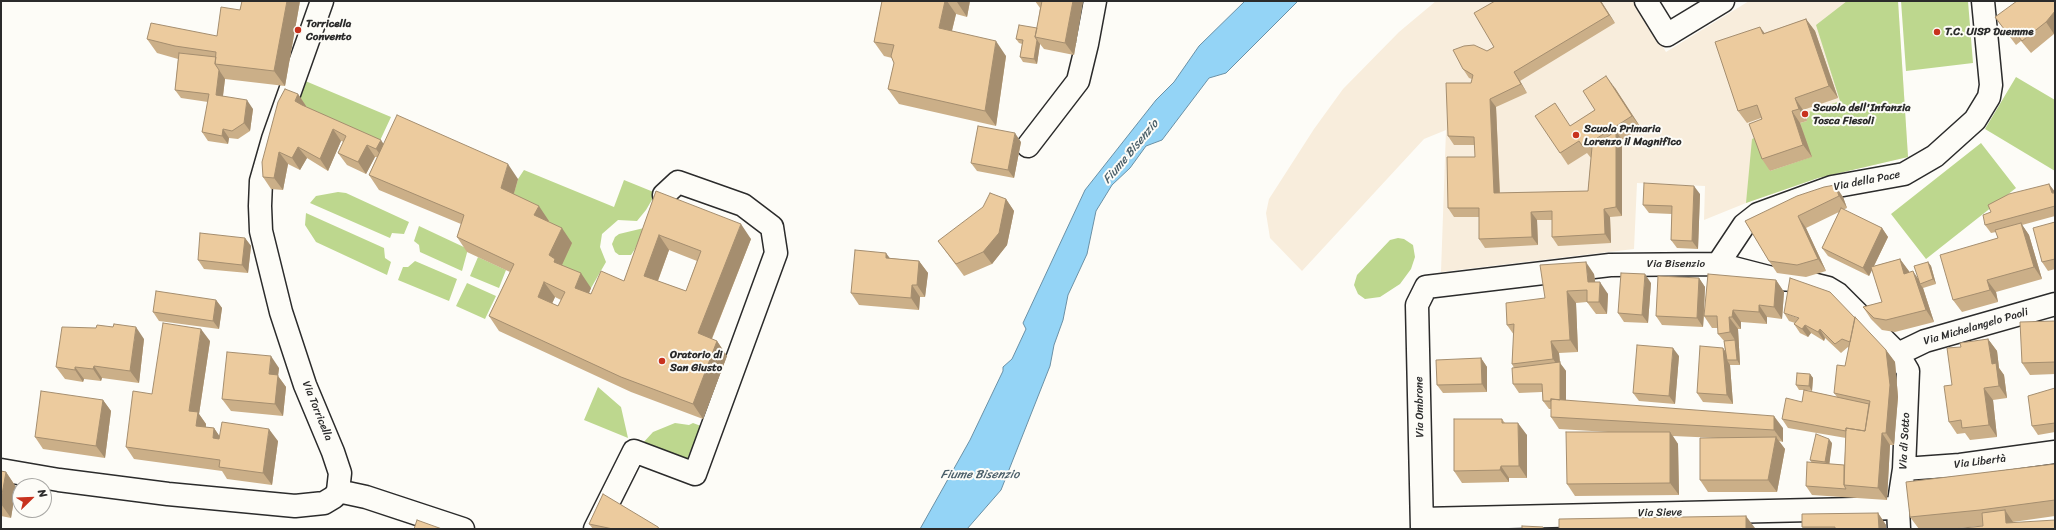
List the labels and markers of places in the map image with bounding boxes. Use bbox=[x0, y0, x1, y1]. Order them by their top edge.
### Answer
place label: Torricella Convento bbox=[306, 17, 351, 43]
marker: Torricella Convento bbox=[293, 25, 303, 35]
place label: T.C. UISP Duemme bbox=[1945, 25, 2034, 39]
marker: T.C. UISP Duemme bbox=[1932, 27, 1942, 37]
place label: Scuola dell'Infanzia Tosca Fiesoli bbox=[1813, 101, 1911, 127]
marker: Scuola dell'Infanzia Tosca Fiesoli bbox=[1800, 109, 1810, 119]
place label: Scuola Primaria Lorenzo il Magnifico bbox=[1584, 122, 1681, 148]
marker: Scuola Primaria Lorenzo il Magnifico bbox=[1571, 130, 1581, 140]
place label: Oratorio di San Giusto bbox=[670, 348, 722, 374]
marker: Oratorio di San Giusto bbox=[657, 356, 667, 366]

